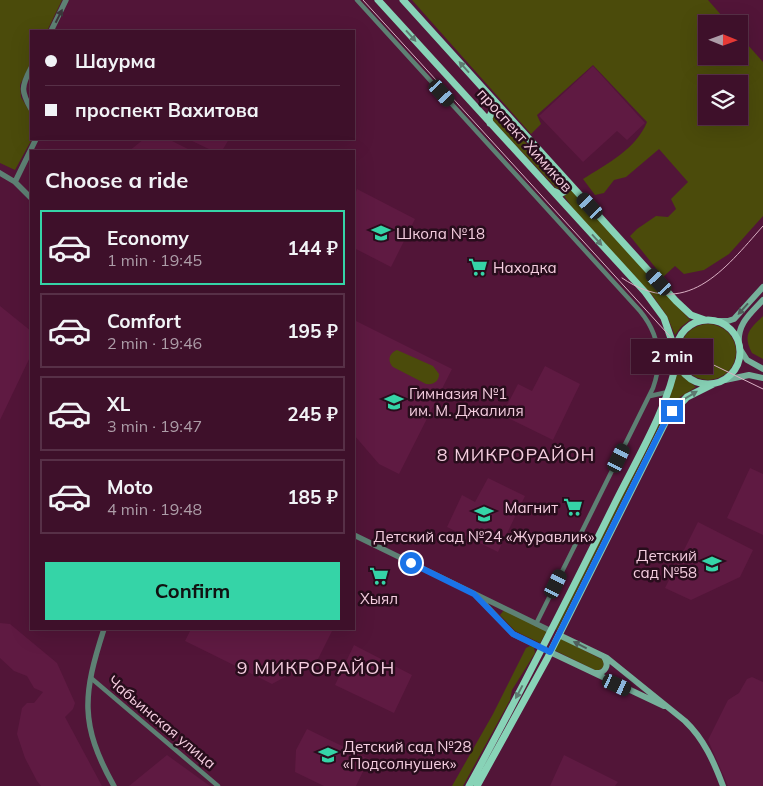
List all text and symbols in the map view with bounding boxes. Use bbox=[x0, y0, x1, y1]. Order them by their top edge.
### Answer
one-way arrow bbox=[54, 8, 63, 23]
north arrow bbox=[698, 15, 748, 65]
map controls bbox=[698, 15, 748, 125]
one-way arrow bbox=[405, 30, 417, 42]
text: Шаурма bbox=[75, 49, 156, 73]
one-way arrow bbox=[458, 61, 469, 74]
button: layers bbox=[698, 75, 748, 125]
car bbox=[426, 77, 457, 109]
street label: проспект Химиков bbox=[473, 84, 577, 196]
text: проспект Вахитова bbox=[75, 98, 259, 122]
text: Choose a ride bbox=[45, 166, 188, 194]
car bbox=[574, 190, 605, 222]
school or university icon: Школа №18 bbox=[370, 222, 392, 244]
place label: Школа №18 bbox=[396, 224, 485, 243]
icon: car bbox=[47, 225, 92, 270]
text: Economy bbox=[107, 226, 189, 250]
one-way arrow bbox=[591, 234, 603, 246]
text: 144 ₽ bbox=[287, 236, 338, 260]
text: 1 min · 19:45 bbox=[107, 250, 202, 270]
supermarket icon: Находка bbox=[467, 256, 489, 278]
place label: Находка bbox=[493, 258, 557, 277]
car bbox=[643, 266, 674, 298]
one-way arrow bbox=[737, 303, 749, 315]
icon: car bbox=[47, 308, 92, 353]
text: Comfort bbox=[107, 309, 181, 333]
text: 195 ₽ bbox=[287, 319, 338, 343]
text: 2 min · 19:46 bbox=[107, 333, 202, 353]
callout: 2 min bbox=[631, 338, 713, 374]
text: 2 min bbox=[651, 346, 693, 366]
place label: Гимназия №1 им. М. Джалиля bbox=[409, 384, 524, 420]
one-way arrow bbox=[685, 390, 698, 399]
icon: car bbox=[47, 391, 92, 436]
school or university icon: Гимназия №1 им. М. Джалиля bbox=[383, 391, 405, 413]
text: XL bbox=[107, 392, 130, 416]
route end bbox=[661, 400, 683, 422]
text: 245 ₽ bbox=[287, 402, 338, 426]
text: 3 min · 19:47 bbox=[107, 416, 202, 436]
car bbox=[605, 441, 632, 475]
district label: 8 МИКРОРАЙОН bbox=[437, 443, 595, 466]
icon: car bbox=[47, 474, 92, 519]
text: Moto bbox=[107, 475, 153, 499]
text: 185 ₽ bbox=[287, 485, 338, 509]
supermarket icon: Магнит bbox=[562, 496, 584, 518]
place label: Магнит bbox=[505, 498, 558, 517]
text: 4 min · 19:48 bbox=[107, 499, 202, 519]
school or university icon: Детский сад №24 «Журавлик» bbox=[473, 503, 495, 525]
place label: Детский сад №24 «Журавлик» bbox=[373, 527, 595, 546]
place label: Детский сад №58 bbox=[633, 546, 697, 582]
route start bbox=[400, 552, 422, 574]
school or university icon: Детский сад №58 bbox=[701, 553, 723, 575]
button: Confirm bbox=[45, 562, 340, 620]
supermarket icon: Хыял bbox=[368, 565, 390, 587]
car bbox=[542, 567, 569, 601]
place label: Хыял bbox=[360, 589, 398, 608]
one-way arrow bbox=[573, 640, 587, 648]
district label: 9 МИКРОРАЙОН bbox=[237, 656, 395, 679]
street label: Чабьинская улица bbox=[104, 671, 220, 773]
car bbox=[600, 672, 633, 698]
one-way arrow bbox=[515, 685, 524, 698]
place label: Детский сад №28 «Подсолнушек» bbox=[343, 737, 472, 773]
school or university icon: Детский сад №28 «Подсолнушек» bbox=[317, 744, 339, 766]

